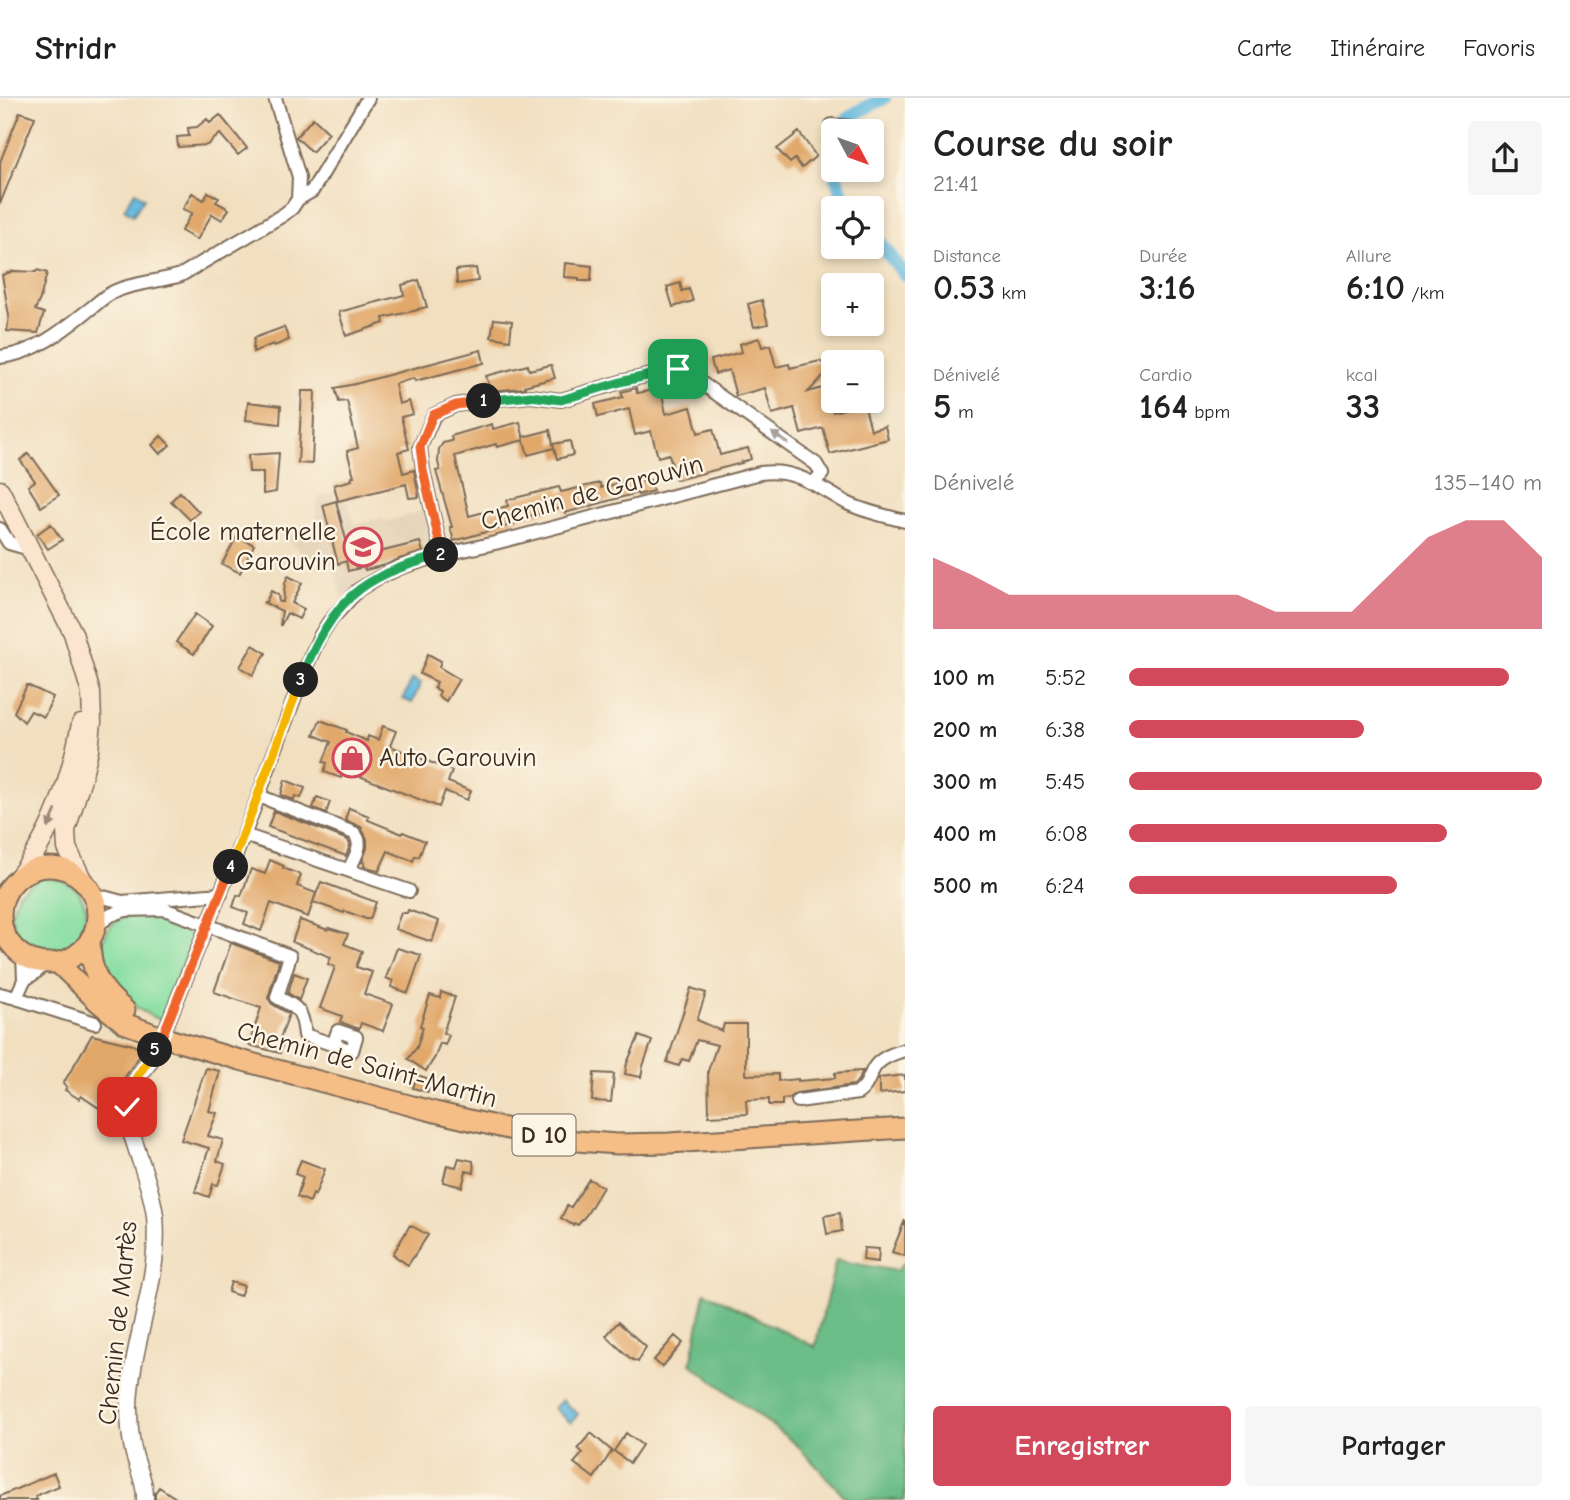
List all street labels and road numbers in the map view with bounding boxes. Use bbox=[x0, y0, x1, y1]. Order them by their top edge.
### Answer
street label: Chemin de Garouvin bbox=[478, 449, 706, 537]
street label: Chemin de Saint-Martin bbox=[234, 1016, 500, 1114]
road number: D 10 bbox=[512, 1114, 576, 1156]
street label: Chemin de Martès bbox=[92, 1220, 144, 1426]

